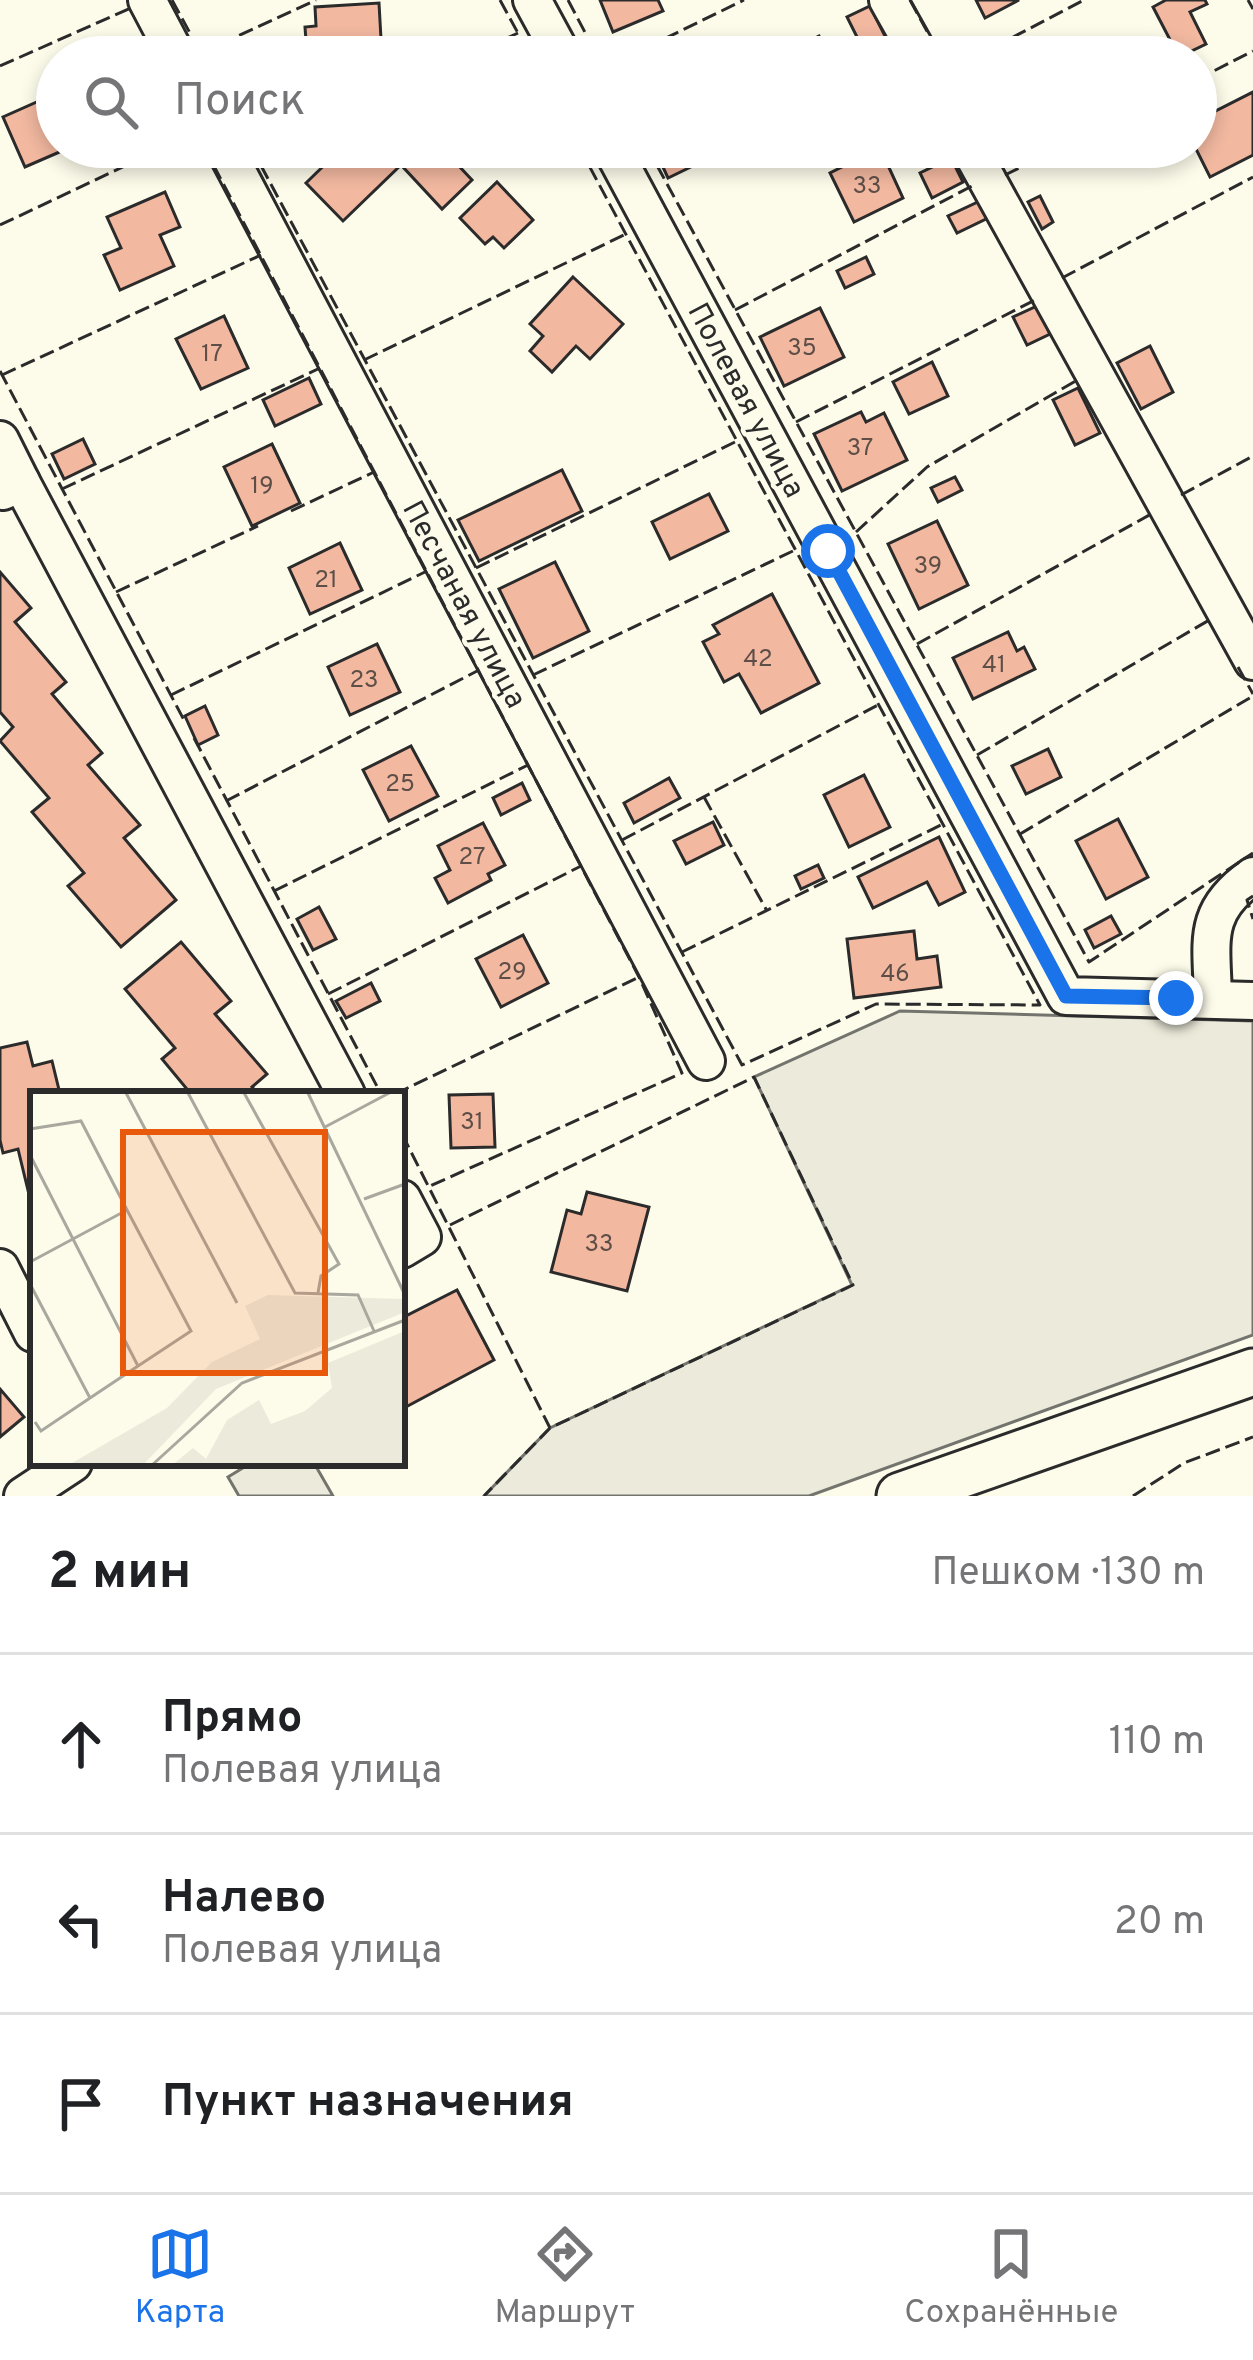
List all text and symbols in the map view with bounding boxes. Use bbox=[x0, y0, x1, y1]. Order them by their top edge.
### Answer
search box bbox=[36, 36, 1217, 168]
icon: search bbox=[78, 69, 144, 135]
text: Поиск bbox=[174, 74, 305, 131]
house number: 33 bbox=[853, 172, 881, 202]
street label: Полевая улица bbox=[678, 297, 812, 505]
house number: 35 bbox=[787, 334, 817, 364]
house number: 17 bbox=[201, 340, 223, 370]
house number: 37 bbox=[847, 434, 873, 464]
house number: 19 bbox=[250, 472, 274, 502]
street label: Песчаная улица bbox=[393, 495, 533, 715]
route start bbox=[801, 524, 855, 578]
house number: 39 bbox=[914, 552, 942, 582]
house number: 21 bbox=[314, 566, 338, 596]
house number: 42 bbox=[743, 645, 773, 675]
house number: 41 bbox=[982, 651, 1006, 681]
house number: 23 bbox=[349, 666, 379, 696]
house number: 25 bbox=[385, 770, 415, 800]
house number: 27 bbox=[459, 843, 485, 873]
house number: 29 bbox=[497, 958, 527, 988]
house number: 46 bbox=[880, 960, 910, 990]
route end bbox=[1149, 971, 1203, 1025]
inset map bbox=[30, 1091, 405, 1466]
house number: 31 bbox=[460, 1108, 484, 1138]
house number: 33 bbox=[585, 1230, 613, 1260]
text: 2 мин bbox=[48, 1542, 191, 1607]
text: Пешком · 130 m bbox=[931, 1550, 1205, 1599]
text: Прямо bbox=[162, 1691, 303, 1748]
icon: ahead bbox=[48, 1711, 114, 1777]
text: 110 m bbox=[1109, 1719, 1205, 1768]
text: Полевая улица bbox=[162, 1748, 442, 1797]
text: Налево bbox=[162, 1871, 326, 1928]
icon: left bbox=[48, 1891, 114, 1957]
text: 20 m bbox=[1114, 1899, 1205, 1948]
text: Полевая улица bbox=[162, 1928, 442, 1977]
icon: arrive bbox=[48, 2071, 114, 2137]
text: Пункт назначения bbox=[162, 2075, 574, 2132]
tab: Карта bbox=[135, 2221, 225, 2335]
tab: Маршрут bbox=[494, 2221, 635, 2335]
tab: Сохранённые bbox=[904, 2221, 1118, 2335]

